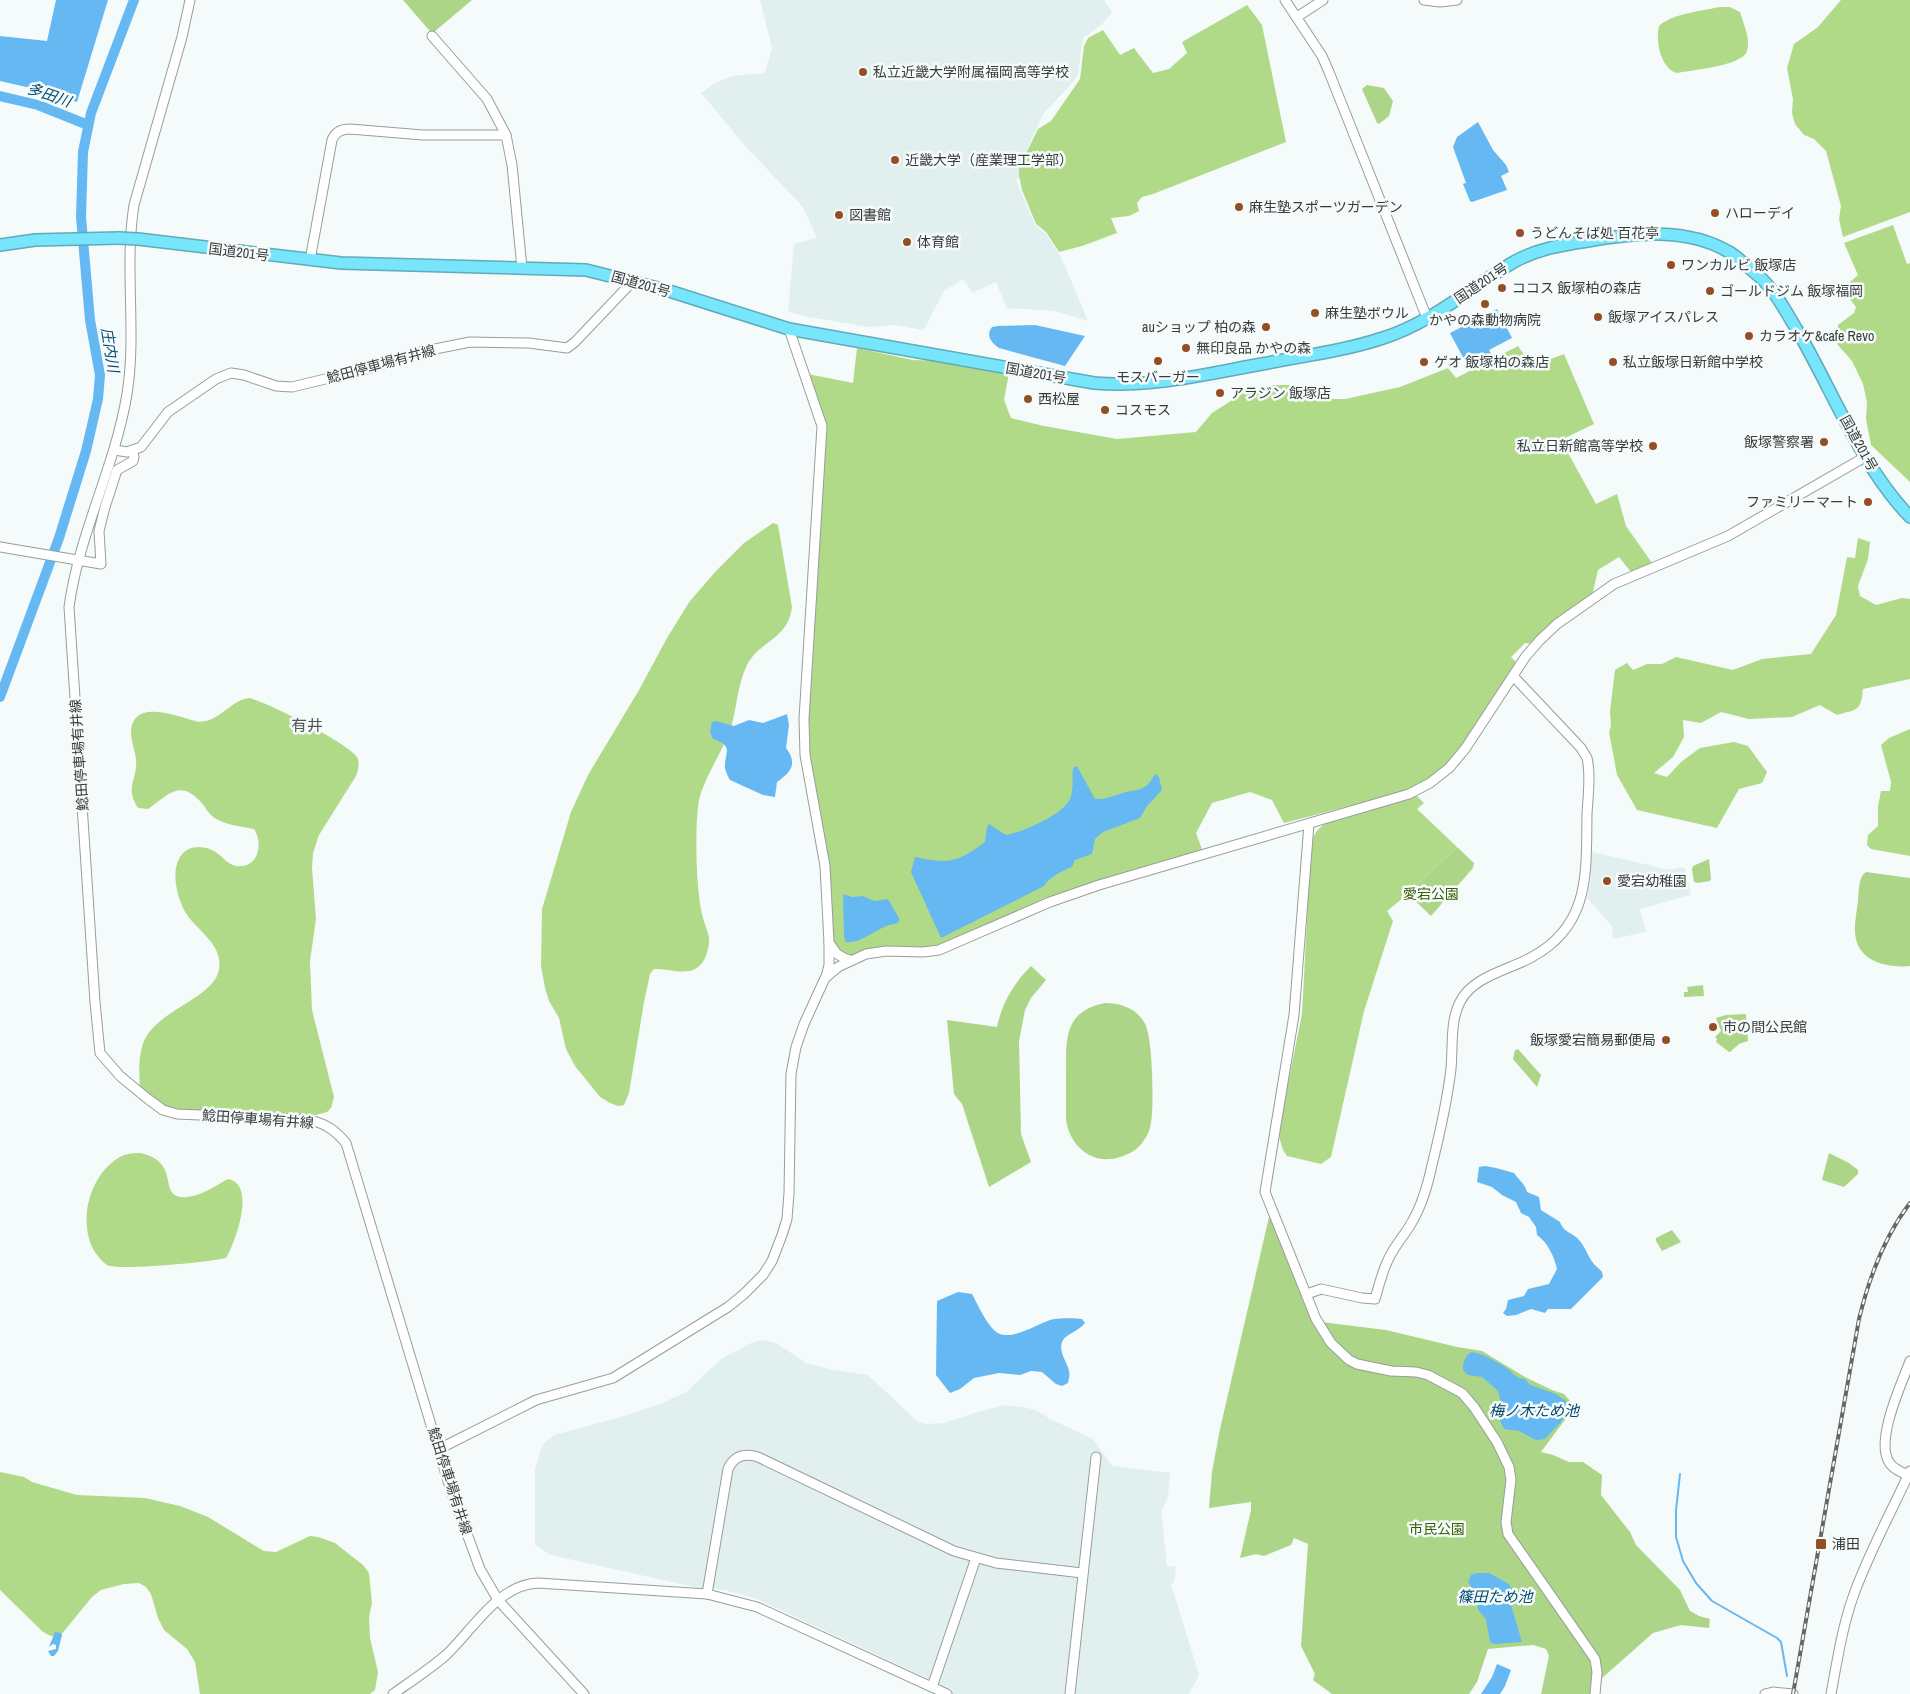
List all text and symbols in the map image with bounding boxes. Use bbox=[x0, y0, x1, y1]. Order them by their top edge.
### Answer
place label: 私立近畿大学附属福岡高等学校 bbox=[873, 63, 1069, 81]
marker: 私立近畿大学附属福岡高等学校 bbox=[857, 66, 869, 78]
water label: 多田川 bbox=[24, 77, 76, 112]
place label: 近畿大学（産業理工学部） bbox=[905, 151, 1073, 169]
marker: 近畿大学（産業理工学部） bbox=[889, 154, 901, 166]
place label: 麻生塾スポーツガーデン bbox=[1249, 198, 1403, 216]
marker: 麻生塾スポーツガーデン bbox=[1233, 201, 1245, 213]
place label: ハローデイ bbox=[1725, 204, 1795, 222]
place label: 図書館 bbox=[849, 206, 891, 224]
marker: ハローデイ bbox=[1709, 207, 1721, 219]
marker: 図書館 bbox=[833, 209, 845, 221]
place label: うどんそば処 百花亭 bbox=[1530, 224, 1659, 242]
marker: うどんそば処 百花亭 bbox=[1514, 227, 1526, 239]
place label: 体育館 bbox=[917, 233, 959, 251]
marker: 体育館 bbox=[901, 236, 913, 248]
street label: 国道201号 bbox=[208, 239, 270, 265]
place label: ワンカルビ 飯塚店 bbox=[1681, 256, 1796, 274]
street label: 国道201号 bbox=[1451, 258, 1511, 308]
marker: ワンカルビ 飯塚店 bbox=[1665, 259, 1677, 271]
street label: 国道201号 bbox=[609, 267, 673, 301]
place label: ココス 飯塚柏の森店 bbox=[1512, 279, 1641, 297]
marker: ココス 飯塚柏の森店 bbox=[1496, 282, 1508, 294]
place label: ゴールドジム 飯塚福岡 bbox=[1720, 282, 1863, 300]
marker: ゴールドジム 飯塚福岡 bbox=[1704, 285, 1716, 297]
marker: かやの森動物病院 bbox=[1479, 298, 1491, 310]
place label: 麻生塾ボウル bbox=[1325, 304, 1409, 322]
marker: 麻生塾ボウル bbox=[1309, 307, 1321, 319]
place label: 飯塚アイスパレス bbox=[1608, 308, 1719, 326]
place label: かやの森動物病院 bbox=[1429, 311, 1541, 329]
marker: 飯塚アイスパレス bbox=[1592, 311, 1604, 323]
place label: auショップ 柏の森 bbox=[1142, 318, 1256, 336]
marker: auショップ 柏の森 bbox=[1260, 321, 1272, 333]
water label: 庄内川 bbox=[97, 326, 125, 376]
place label: カラオケ&cafe Revo bbox=[1759, 327, 1874, 345]
marker: カラオケ&cafe Revo bbox=[1743, 330, 1755, 342]
place label: 無印良品 かやの森 bbox=[1196, 339, 1311, 357]
street label: 鯰田停車場有井線 bbox=[325, 341, 437, 387]
marker: 無印良品 かやの森 bbox=[1180, 342, 1192, 354]
place label: ゲオ 飯塚柏の森店 bbox=[1434, 353, 1549, 371]
place label: 私立飯塚日新館中学校 bbox=[1623, 353, 1763, 371]
marker: モスバーガー bbox=[1152, 355, 1164, 367]
marker: ゲオ 飯塚柏の森店 bbox=[1418, 356, 1430, 368]
marker: 私立飯塚日新館中学校 bbox=[1607, 356, 1619, 368]
street label: 国道201号 bbox=[1004, 359, 1068, 387]
place label: モスバーガー bbox=[1116, 368, 1200, 386]
place label: アラジン 飯塚店 bbox=[1230, 384, 1331, 402]
marker: アラジン 飯塚店 bbox=[1214, 387, 1226, 399]
place label: 西松屋 bbox=[1038, 390, 1080, 408]
marker: 西松屋 bbox=[1022, 393, 1034, 405]
place label: コスモス bbox=[1115, 401, 1171, 419]
marker: コスモス bbox=[1099, 404, 1111, 416]
street label: 国道201号 bbox=[1836, 412, 1882, 474]
place label: 飯塚警察署 bbox=[1744, 433, 1814, 451]
marker: 飯塚警察署 bbox=[1818, 436, 1830, 448]
place label: 私立日新館高等学校 bbox=[1517, 437, 1643, 455]
marker: 私立日新館高等学校 bbox=[1647, 440, 1659, 452]
place label: ファミリーマート bbox=[1746, 493, 1858, 511]
marker: ファミリーマート bbox=[1862, 496, 1874, 508]
street label: 鯰田停車場有井線 bbox=[66, 699, 92, 811]
district label: 有井 bbox=[291, 714, 323, 736]
place label: 愛宕幼稚園 bbox=[1617, 872, 1687, 890]
marker: 愛宕幼稚園 bbox=[1601, 875, 1613, 887]
park label: 愛宕公園 bbox=[1403, 885, 1459, 903]
place label: 市の間公民館 bbox=[1723, 1018, 1807, 1036]
marker: 市の間公民館 bbox=[1707, 1021, 1719, 1033]
place label: 飯塚愛宕簡易郵便局 bbox=[1530, 1031, 1656, 1049]
marker: 飯塚愛宕簡易郵便局 bbox=[1660, 1034, 1672, 1046]
street label: 鯰田停車場有井線 bbox=[202, 1106, 314, 1132]
water label: 梅ノ木ため池 bbox=[1489, 1400, 1581, 1421]
street label: 鯰田停車場有井線 bbox=[424, 1425, 476, 1537]
park label: 市民公園 bbox=[1409, 1520, 1465, 1538]
place label: 浦田 bbox=[1832, 1535, 1860, 1553]
marker: 浦田 bbox=[1814, 1537, 1828, 1551]
water label: 篠田ため池 bbox=[1457, 1586, 1534, 1607]

